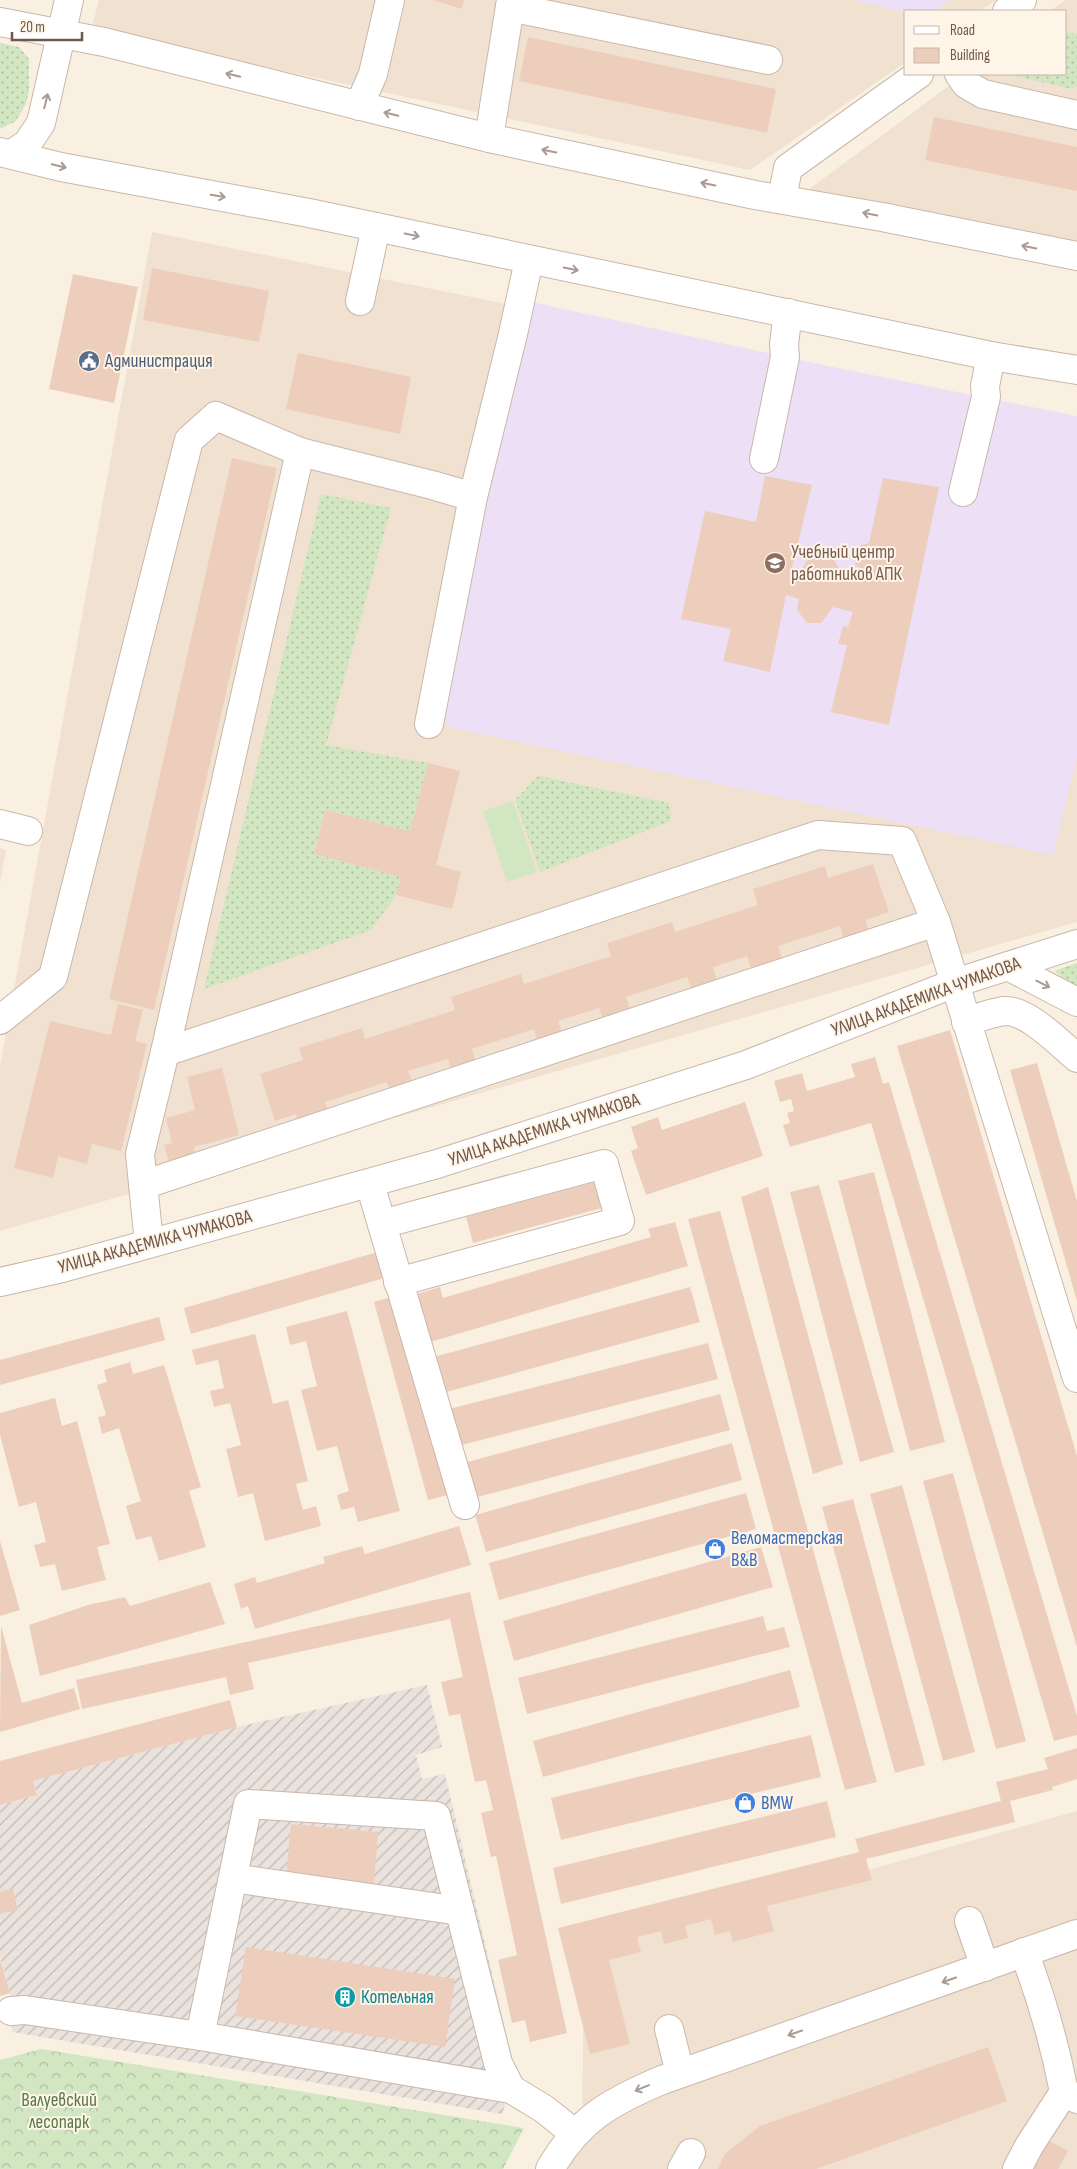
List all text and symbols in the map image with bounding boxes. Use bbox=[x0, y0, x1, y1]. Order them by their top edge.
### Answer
scale bar bbox=[12, 10, 82, 42]
legend bbox=[904, 10, 1067, 75]
text: 20 m bbox=[20, 18, 45, 37]
text: Road bbox=[950, 21, 975, 40]
text: Building bbox=[950, 46, 990, 65]
one-way arrow bbox=[225, 70, 241, 79]
one-way arrow bbox=[42, 94, 52, 110]
one-way arrow bbox=[383, 109, 399, 118]
one-way arrow bbox=[541, 145, 557, 155]
one-way arrow bbox=[50, 162, 66, 172]
one-way arrow bbox=[700, 179, 716, 189]
one-way arrow bbox=[210, 192, 226, 202]
one-way arrow bbox=[862, 209, 878, 219]
one-way arrow bbox=[404, 231, 420, 240]
one-way arrow bbox=[1022, 241, 1038, 251]
one-way arrow bbox=[563, 264, 579, 274]
public building icon: Администрация bbox=[77, 349, 101, 373]
place label: Администрация bbox=[104, 350, 213, 373]
place label: Учебный центр работников АПК bbox=[791, 541, 903, 586]
school or university icon: Учебный центр работников АПК bbox=[763, 551, 787, 575]
street label: УЛИЦА АКАДЕМИКА ЧУМАКОВА bbox=[828, 952, 1025, 1042]
one-way arrow bbox=[1035, 980, 1050, 989]
street label: УЛИЦА АКАДЕМИКА ЧУМАКОВА bbox=[445, 1088, 643, 1172]
street label: УЛИЦА АКАДЕМИКА ЧУМАКОВА bbox=[56, 1205, 255, 1279]
place label: Веломастерская B&B bbox=[731, 1527, 843, 1572]
shop icon: Веломастерская B&B bbox=[703, 1537, 727, 1561]
shop icon: BMW bbox=[733, 1791, 757, 1815]
place label: BMW bbox=[761, 1792, 794, 1815]
one-way arrow bbox=[941, 1976, 957, 1985]
building icon: Котельная bbox=[333, 1985, 357, 2009]
place label: Котельная bbox=[361, 1986, 434, 2009]
one-way arrow bbox=[788, 2029, 803, 2038]
one-way arrow bbox=[635, 2084, 650, 2093]
park label: Валуевский лесопарк bbox=[21, 2089, 97, 2134]

